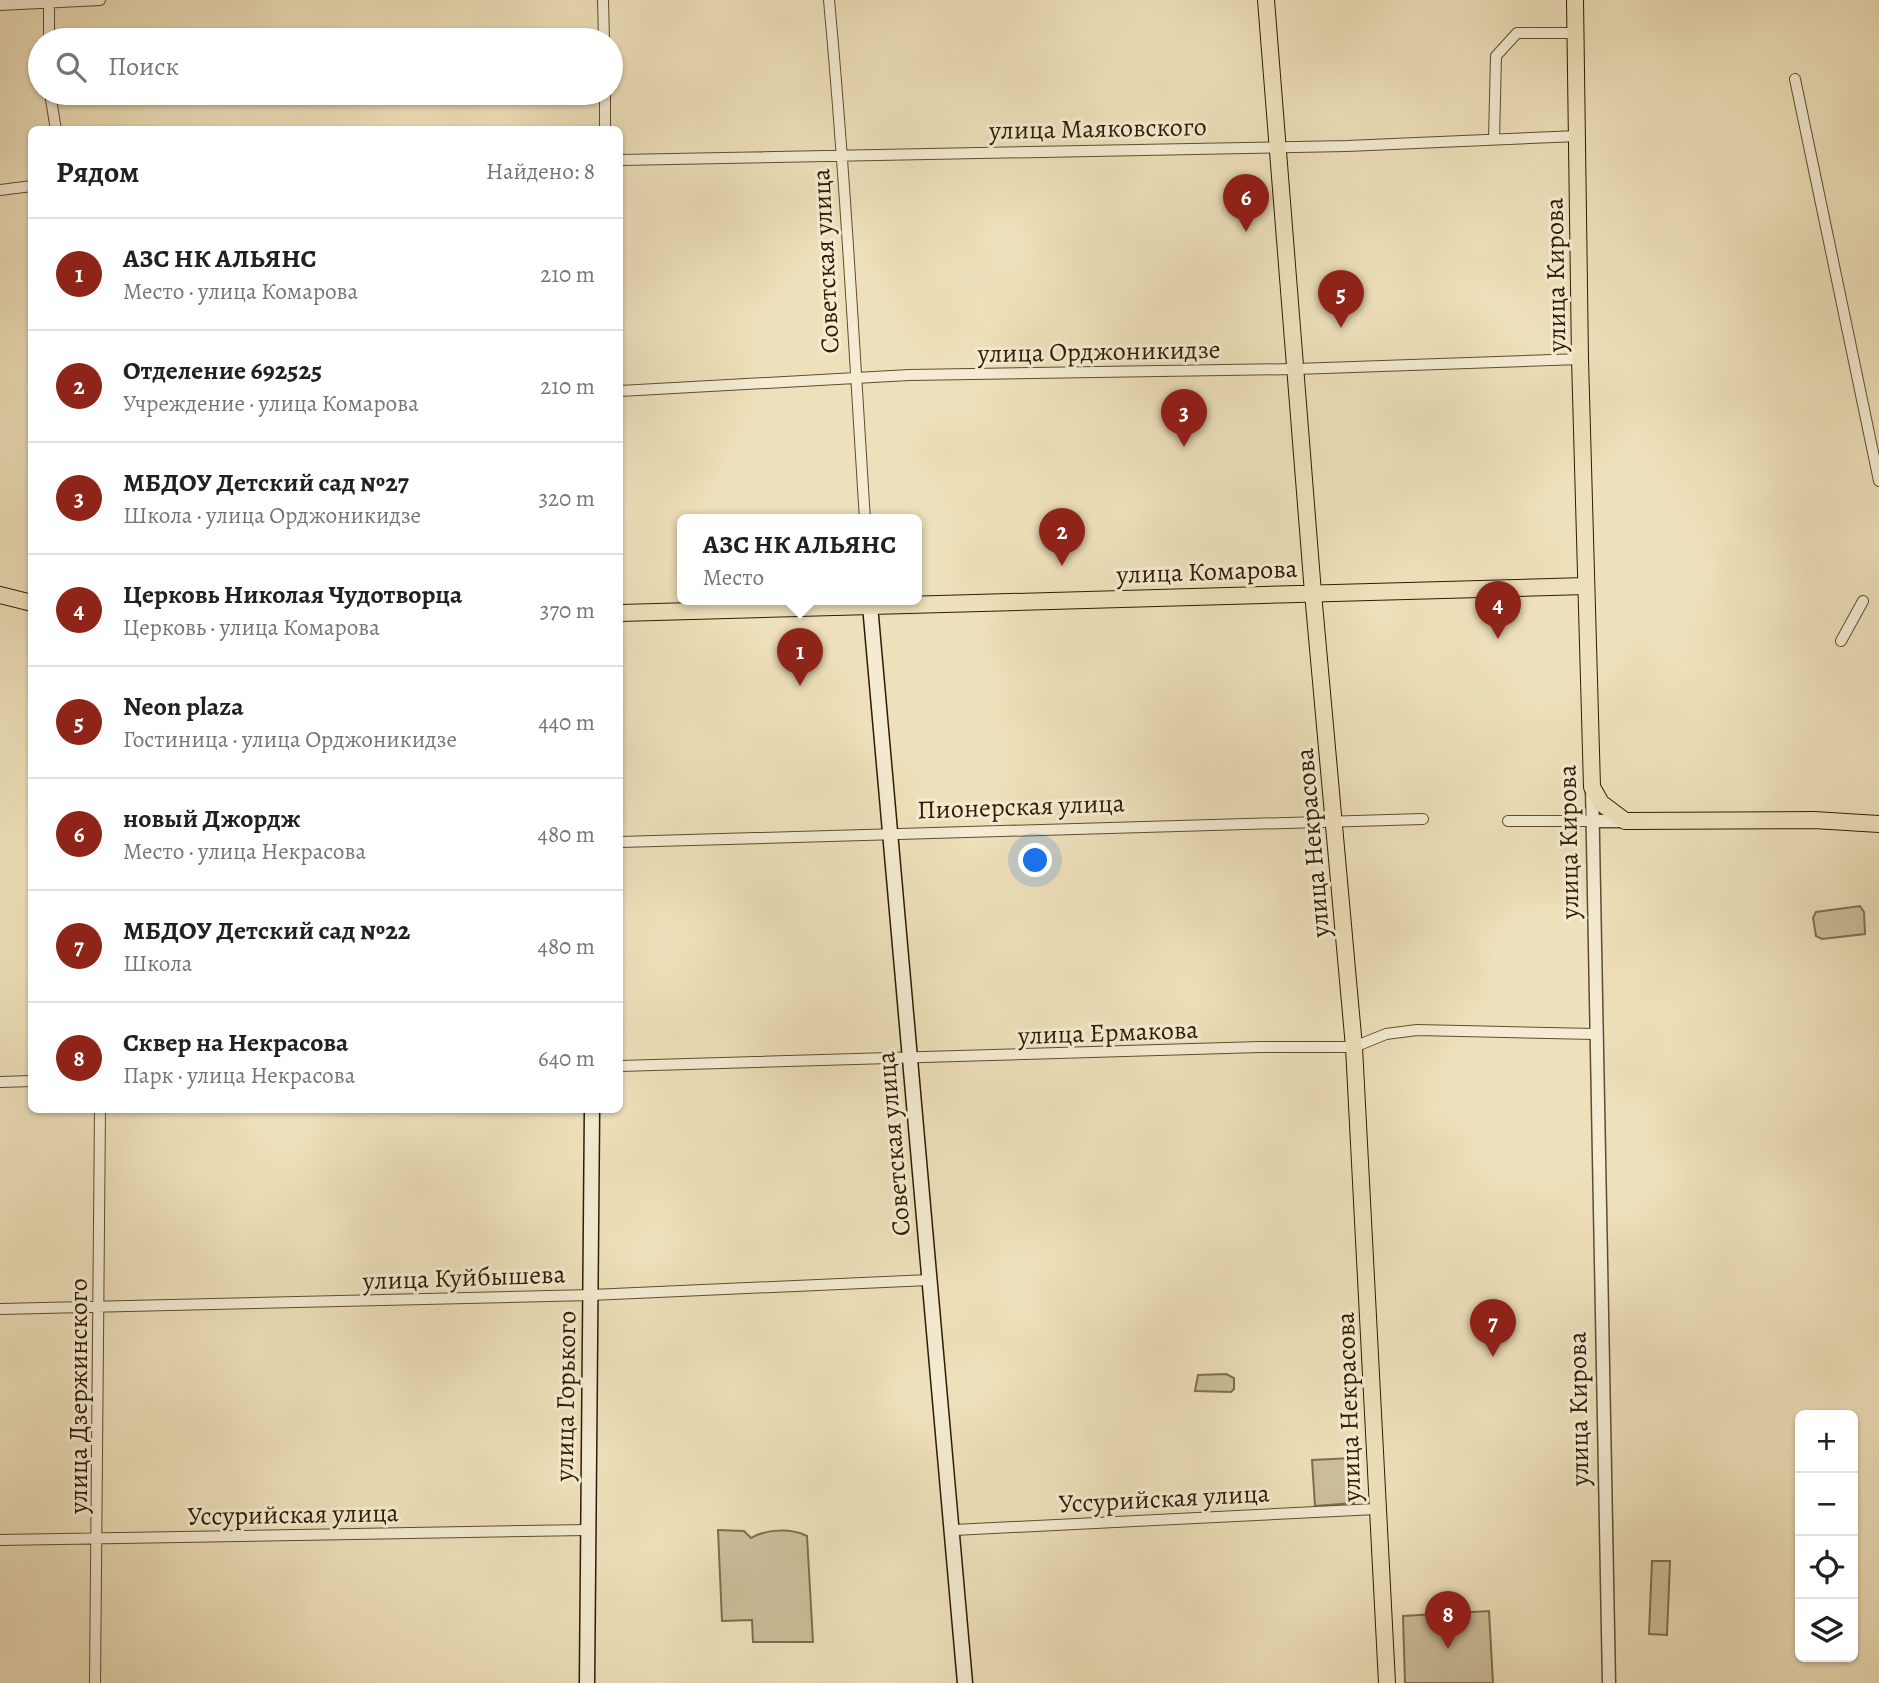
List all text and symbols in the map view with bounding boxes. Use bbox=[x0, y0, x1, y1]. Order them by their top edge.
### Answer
search box bbox=[28, 28, 623, 105]
icon: search bbox=[52, 48, 90, 86]
text: Поиск bbox=[108, 49, 179, 84]
street label: улица Маяковского bbox=[988, 109, 1207, 148]
text: Рядом bbox=[56, 152, 139, 192]
text: Найдено: 8 bbox=[486, 156, 595, 187]
street label: Советская улица bbox=[803, 168, 848, 354]
pin: 6 bbox=[1223, 174, 1269, 232]
street label: улица Кирова bbox=[1537, 197, 1574, 354]
text: АЗС НК АЛЬЯНС bbox=[123, 241, 317, 276]
text: 1 bbox=[75, 259, 83, 290]
text: 210 m bbox=[540, 259, 595, 290]
pin: 5 bbox=[1318, 270, 1364, 328]
text: Место · улица Комарова bbox=[123, 276, 358, 307]
street label: улица Орджоникидзе bbox=[976, 332, 1221, 371]
text: Отделение 692525 bbox=[123, 353, 322, 388]
text: 2 bbox=[73, 371, 85, 402]
text: 210 m bbox=[540, 371, 595, 402]
text: Учреждение · улица Комарова bbox=[123, 388, 419, 419]
pin: 3 bbox=[1161, 389, 1207, 447]
text: МБДОУ Детский сад №27 bbox=[123, 465, 409, 500]
text: 3 bbox=[74, 483, 84, 514]
text: 320 m bbox=[539, 483, 595, 514]
text: Школа · улица Орджоникидзе bbox=[123, 500, 421, 531]
pin: 2 bbox=[1039, 508, 1085, 566]
popup bbox=[677, 514, 922, 605]
text: АЗС НК АЛЬЯНС bbox=[703, 527, 896, 562]
street label: улица Комарова bbox=[1115, 551, 1298, 592]
text: Место bbox=[703, 562, 764, 593]
text: Церковь Николая Чудотворца bbox=[123, 577, 462, 612]
pin: 4 bbox=[1475, 581, 1521, 639]
text: 4 bbox=[74, 595, 84, 626]
text: 370 m bbox=[540, 595, 595, 626]
text: Церковь · улица Комарова bbox=[123, 612, 380, 643]
pin: 1 bbox=[777, 628, 823, 686]
text: Neon plaza bbox=[123, 689, 244, 724]
text: 5 bbox=[74, 707, 84, 738]
text: 440 m bbox=[538, 707, 595, 738]
text: Гостиница · улица Орджоникидзе bbox=[123, 724, 457, 755]
street label: улица Некрасова bbox=[1287, 747, 1338, 940]
street label: улица Кирова bbox=[1550, 764, 1587, 921]
street label: Пионерская улица bbox=[917, 785, 1125, 828]
text: новый Джордж bbox=[123, 801, 301, 836]
text: 6 bbox=[74, 819, 84, 850]
text: 480 m bbox=[537, 819, 595, 850]
text: Место · улица Некрасова bbox=[123, 836, 366, 867]
your location bbox=[1018, 843, 1052, 877]
text: МБДОУ Детский сад №22 bbox=[123, 913, 410, 948]
text: 7 bbox=[74, 931, 84, 962]
text: 480 m bbox=[537, 931, 595, 962]
text: Школа bbox=[123, 948, 192, 979]
street label: улица Ермакова bbox=[1016, 1012, 1199, 1053]
text: Сквер на Некрасова bbox=[123, 1025, 348, 1060]
text: 8 bbox=[73, 1043, 85, 1074]
text: 640 m bbox=[538, 1043, 595, 1074]
street label: Советская улица bbox=[868, 1050, 919, 1238]
text: Парк · улица Некрасова bbox=[123, 1060, 355, 1091]
street label: улица Куйбышева bbox=[361, 1256, 566, 1299]
street label: улица Дзержинского bbox=[61, 1278, 96, 1515]
pin: 7 bbox=[1470, 1299, 1516, 1357]
street label: улица Горького bbox=[546, 1310, 584, 1483]
street label: улица Некрасова bbox=[1328, 1311, 1369, 1504]
street label: улица Кирова bbox=[1560, 1331, 1597, 1488]
map controls bbox=[1795, 1410, 1858, 1662]
button: + bbox=[1795, 1410, 1858, 1473]
button: − bbox=[1795, 1473, 1858, 1536]
street label: Уссурийская улица bbox=[1058, 1475, 1271, 1522]
street label: Уссурийская улица bbox=[187, 1495, 399, 1534]
button: locate bbox=[1795, 1536, 1858, 1599]
pin: 8 bbox=[1425, 1591, 1471, 1649]
button: layers bbox=[1795, 1599, 1858, 1662]

